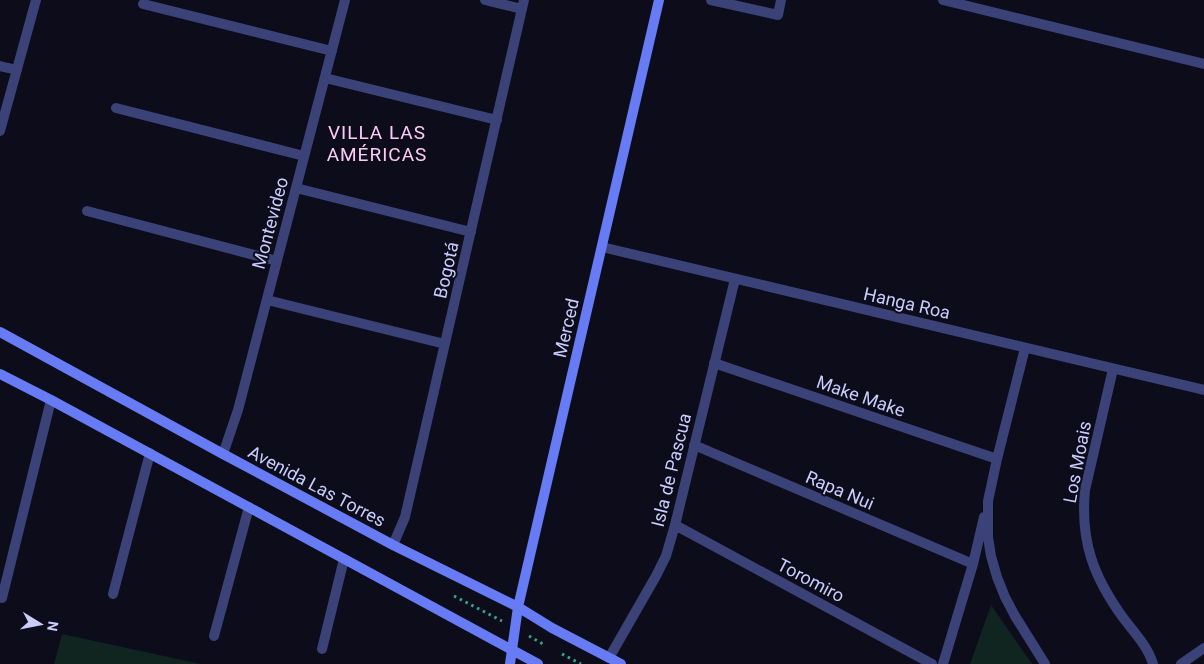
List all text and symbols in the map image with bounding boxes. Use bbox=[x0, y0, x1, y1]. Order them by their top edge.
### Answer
district label: VILLA LAS AMÉRICAS bbox=[327, 121, 427, 166]
street label: Montevideo bbox=[248, 175, 292, 271]
street label: Bogotá bbox=[429, 240, 463, 300]
street label: Hanga Roa bbox=[862, 283, 952, 323]
street label: Merced bbox=[549, 296, 583, 360]
street label: Make Make bbox=[814, 371, 908, 421]
street label: Isla de Pascua bbox=[647, 411, 695, 529]
street label: Los Moais bbox=[1059, 419, 1095, 505]
street label: Avenida Las Torres bbox=[245, 441, 389, 531]
street label: Rapa Nui bbox=[803, 466, 877, 514]
street label: Toromiro bbox=[774, 554, 848, 606]
north arrow bbox=[15, 599, 65, 649]
text: N bbox=[44, 620, 62, 633]

